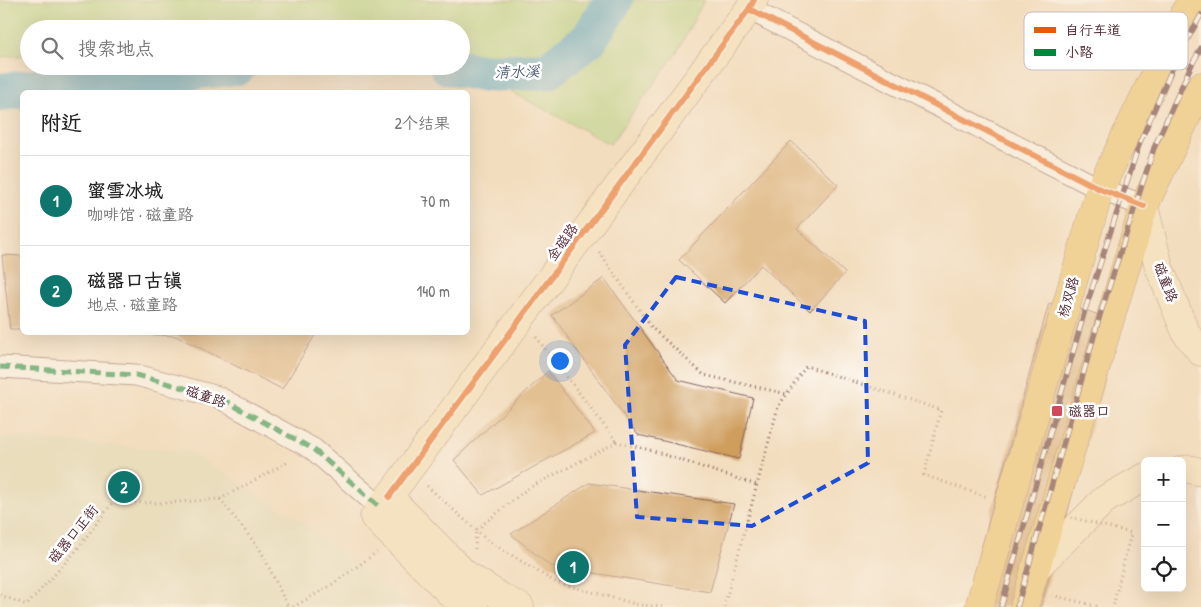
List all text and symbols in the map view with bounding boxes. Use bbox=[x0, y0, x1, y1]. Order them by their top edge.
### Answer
legend bbox=[1024, 12, 1188, 70]
search box bbox=[20, 20, 470, 75]
text: 自行车道 bbox=[1065, 20, 1121, 39]
icon: search bbox=[38, 34, 66, 62]
text: 搜索地点 bbox=[78, 35, 154, 61]
text: 小路 bbox=[1065, 42, 1093, 61]
water label: 清水溪 bbox=[494, 60, 541, 83]
text: 附近 bbox=[40, 108, 82, 137]
text: 2个结果 bbox=[395, 112, 450, 134]
text: 蜜雪冰城 bbox=[87, 177, 163, 203]
text: 1 bbox=[53, 190, 59, 212]
text: 70 m bbox=[420, 190, 450, 212]
text: 咖啡馆 · 磁童路 bbox=[87, 203, 194, 225]
street label: 金磁路 bbox=[542, 219, 582, 264]
street label: 磁童路 bbox=[1150, 259, 1183, 305]
text: 磁器口古镇 bbox=[87, 267, 182, 293]
street label: 杨双路 bbox=[1053, 274, 1082, 320]
text: 2 bbox=[52, 280, 60, 302]
text: 140 m bbox=[416, 280, 450, 302]
text: 地点 · 磁童路 bbox=[87, 293, 178, 315]
your location bbox=[547, 348, 573, 374]
street label: 磁童路 bbox=[183, 380, 229, 411]
place label: 磁器口 bbox=[1068, 401, 1110, 420]
marker: 磁器口 bbox=[1050, 404, 1064, 418]
map controls bbox=[1141, 457, 1186, 592]
button: + bbox=[1141, 457, 1186, 502]
pin: 2 bbox=[108, 468, 140, 506]
street label: 磁器口正街 bbox=[43, 501, 102, 567]
button: − bbox=[1141, 502, 1186, 547]
button: locate bbox=[1141, 547, 1186, 592]
pin: 1 bbox=[557, 548, 589, 586]

